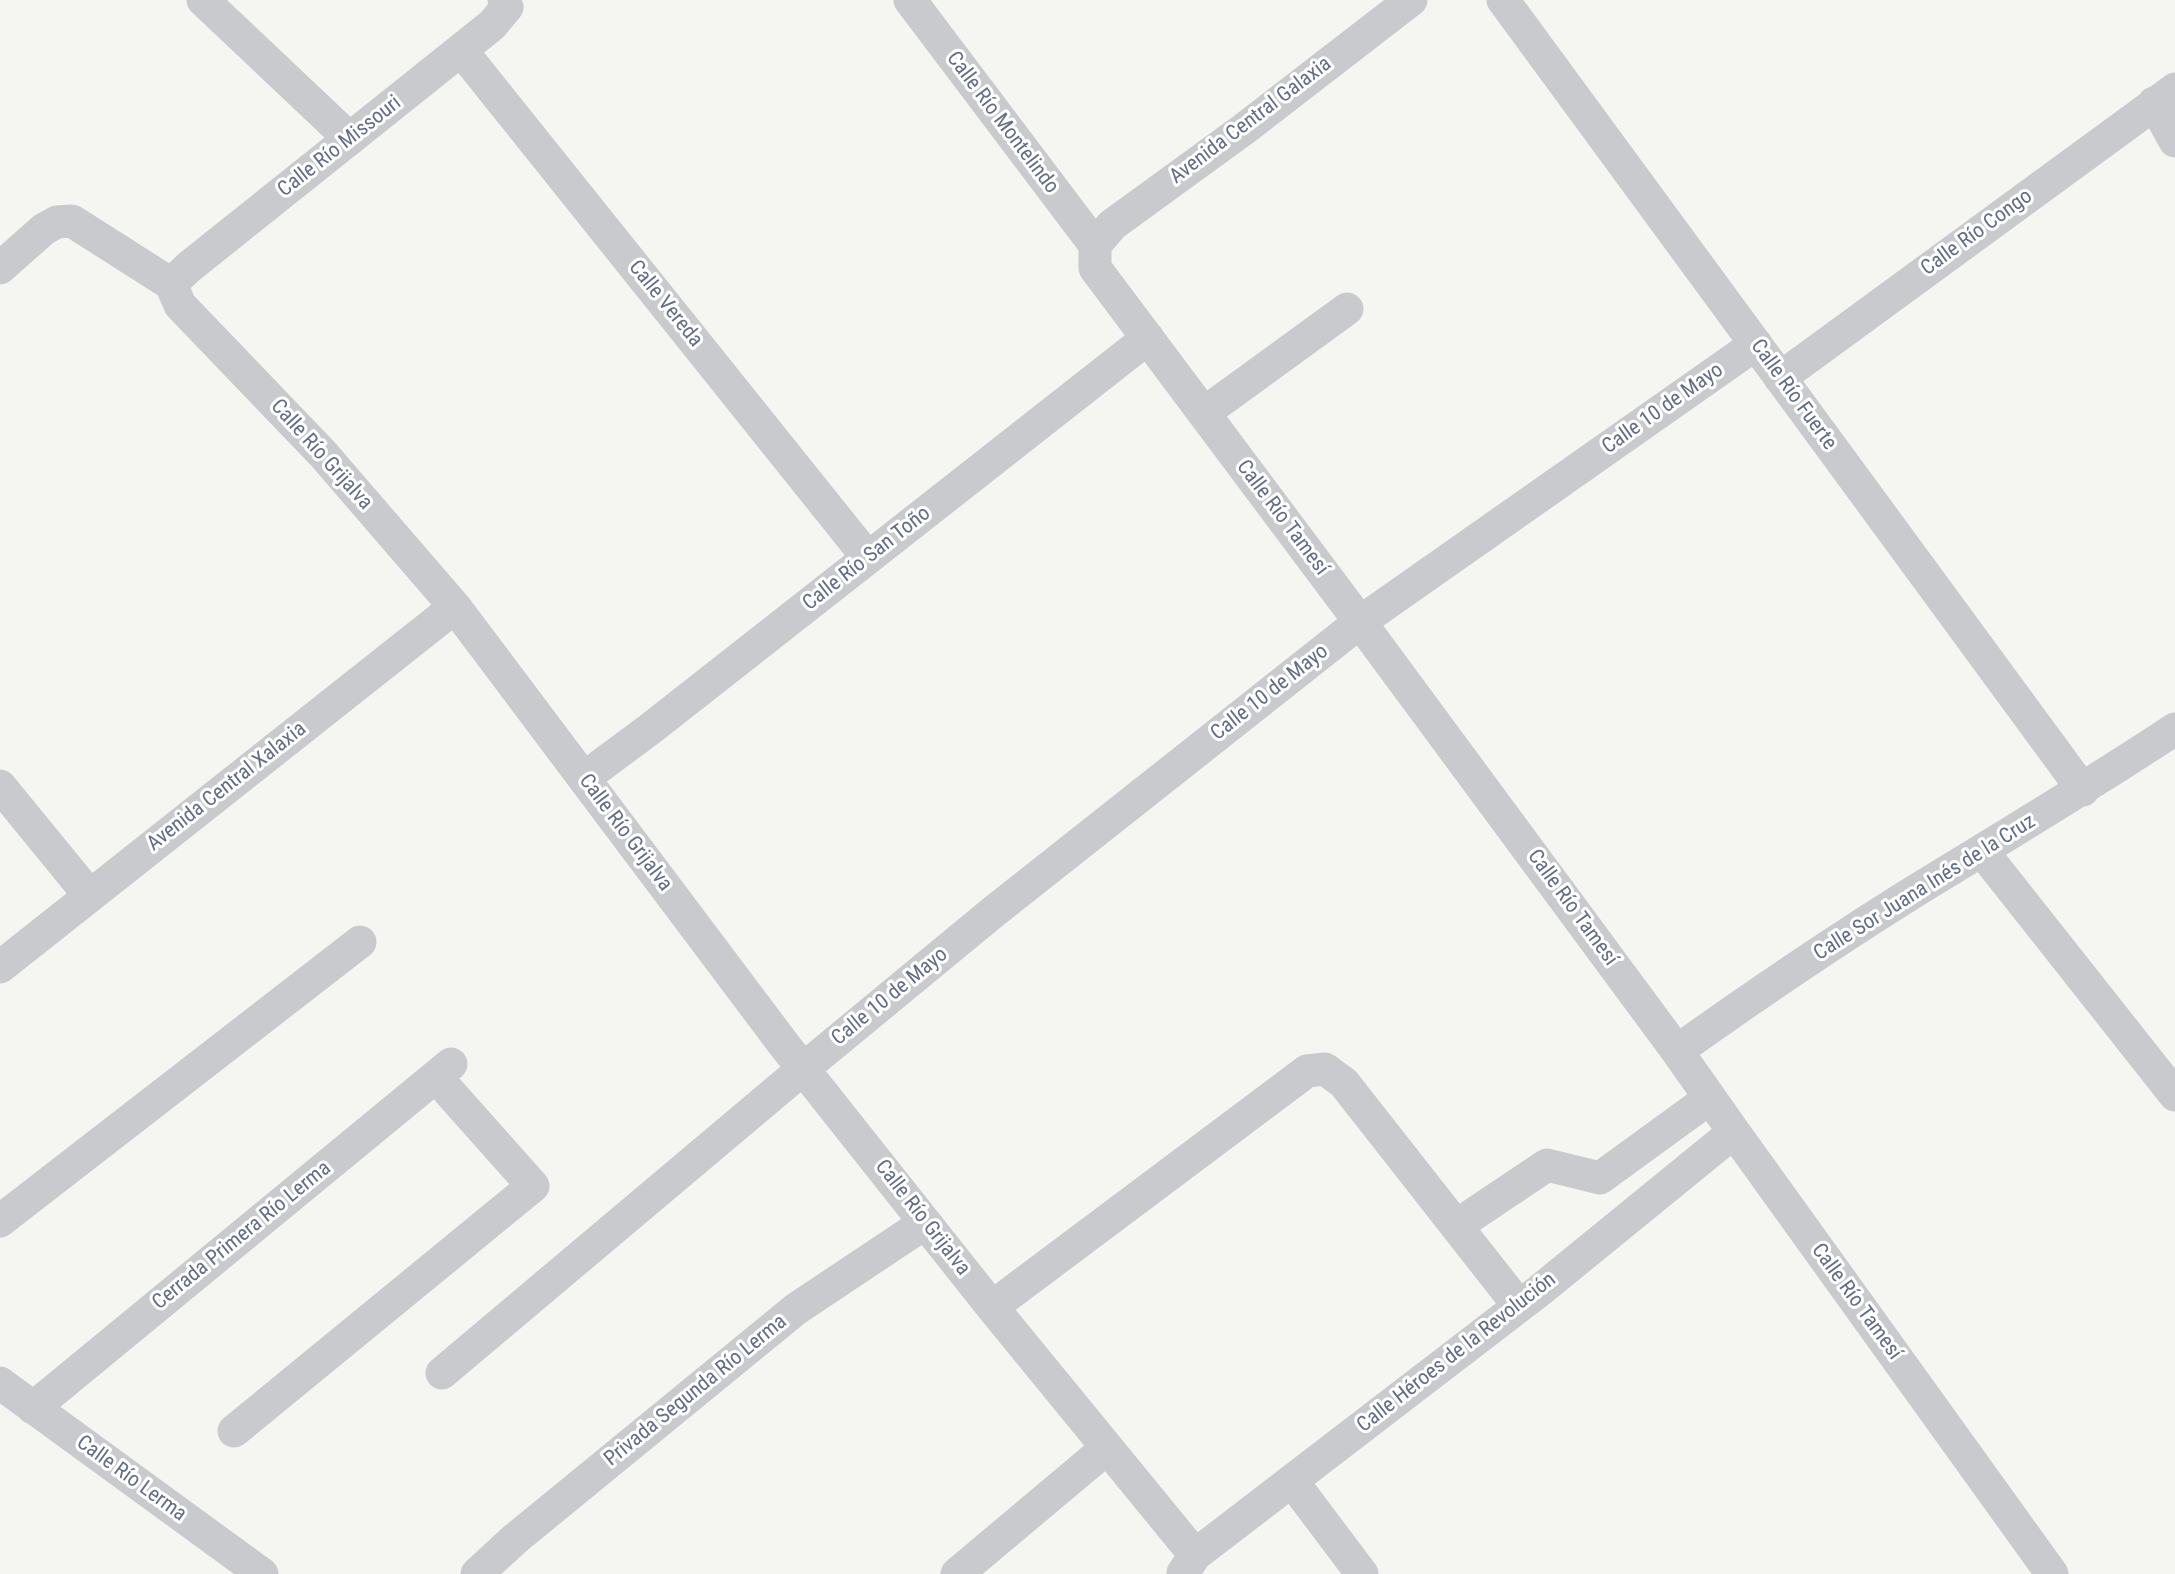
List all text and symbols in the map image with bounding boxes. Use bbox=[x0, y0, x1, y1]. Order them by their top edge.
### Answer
street label: Calle Río Montelindo bbox=[940, 47, 1064, 199]
street label: Avenida Central Galaxia bbox=[1165, 52, 1337, 190]
street label: Calle Río Missouri bbox=[273, 91, 407, 203]
street label: Calle Río Congo bbox=[1917, 184, 2037, 282]
street label: Calle Vereda bbox=[622, 256, 708, 352]
street label: Calle Río Fuerte bbox=[1744, 335, 1842, 455]
street label: Calle 10 de Mayo bbox=[1598, 358, 1728, 460]
street label: Calle Río Grijalva bbox=[265, 395, 377, 515]
street label: Calle Río Tamesí bbox=[1230, 455, 1334, 581]
street label: Calle Río San Toño bbox=[798, 501, 936, 617]
street label: Calle 10 de Mayo bbox=[1206, 639, 1334, 747]
street label: Avenida Central Xalaxia bbox=[142, 717, 312, 857]
street label: Calle Río Grijalva bbox=[573, 770, 677, 896]
street label: Calle Sor Juana Inés de la Cruz bbox=[1810, 809, 2040, 967]
street label: Calle Río Tamesí bbox=[1521, 845, 1623, 971]
street label: Calle 10 de Mayo bbox=[827, 943, 953, 1051]
street label: Calle Río Grijalva bbox=[869, 1155, 975, 1281]
street label: Cerrada Primera Río Lerma bbox=[148, 1156, 336, 1316]
street label: Calle Río Tamesí bbox=[1805, 1239, 1907, 1365]
street label: Calle Héroes de la Revolución bbox=[1353, 1268, 1561, 1438]
street label: Privada Segunda Río Lerma bbox=[600, 1310, 792, 1472]
street label: Calle Río Lerma bbox=[71, 1431, 191, 1527]

